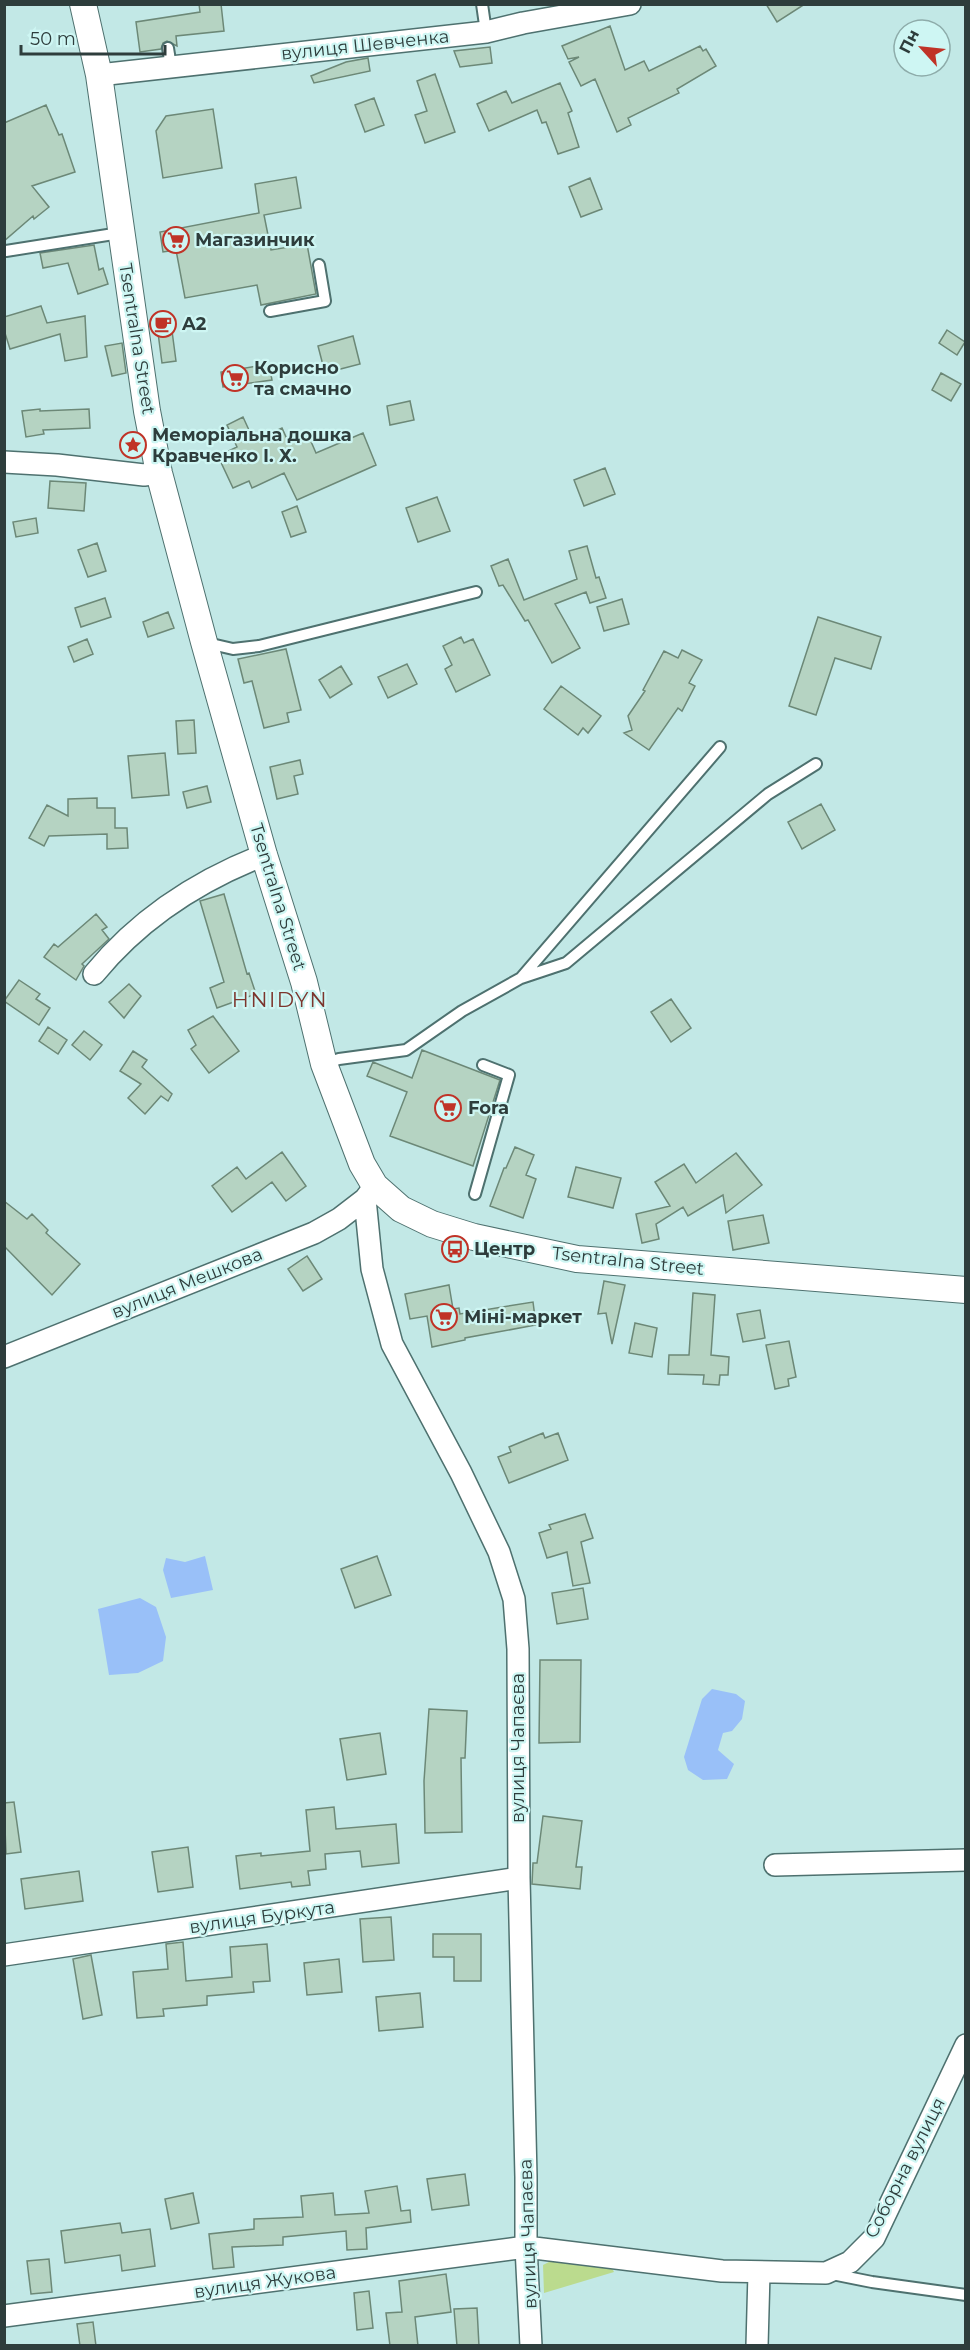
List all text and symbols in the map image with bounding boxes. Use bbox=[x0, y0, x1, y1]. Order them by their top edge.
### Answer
scale bar bbox=[21, 18, 165, 56]
north arrow bbox=[892, 18, 952, 78]
street label: вулиця Шевченка bbox=[280, 25, 450, 65]
text: Пн bbox=[895, 26, 923, 56]
text: 50 m bbox=[30, 28, 76, 50]
supermarket icon: Магазинчик bbox=[161, 225, 191, 255]
place label: Магазинчик bbox=[195, 229, 315, 251]
street label: Tsentralna Street bbox=[114, 262, 160, 416]
cafe icon: A2 bbox=[148, 309, 178, 339]
place label: A2 bbox=[181, 313, 207, 335]
place label: Корисно та смачно bbox=[254, 357, 352, 400]
supermarket icon: Корисно та смачно bbox=[220, 363, 250, 393]
place label: Меморіальна дошка Кравченко І. Х. bbox=[152, 424, 352, 467]
place icon: Меморіальна дошка Кравченко І. Х. bbox=[118, 430, 148, 460]
street label: Tsentralna Street bbox=[245, 821, 311, 973]
district label: HNIDYN bbox=[232, 987, 328, 1012]
supermarket icon: Fora bbox=[433, 1093, 463, 1123]
place label: Fora bbox=[468, 1097, 509, 1119]
bus stop icon: Центр bbox=[440, 1234, 470, 1264]
place label: Центр bbox=[474, 1238, 535, 1260]
street label: Tsentralna Street bbox=[551, 1242, 705, 1280]
street label: вулиця Мешкова bbox=[108, 1243, 266, 1323]
supermarket icon: Міні-маркет bbox=[429, 1302, 459, 1332]
place label: Міні-маркет bbox=[464, 1306, 582, 1328]
street label: вулиця Чапаєва bbox=[507, 1673, 529, 1823]
street label: вулиця Буркута bbox=[188, 1896, 336, 1938]
street label: Соборна вулиця bbox=[860, 2094, 950, 2242]
street label: вулиця Чапаєва bbox=[514, 2159, 542, 2309]
street label: вулиця Жукова bbox=[193, 2261, 337, 2303]

